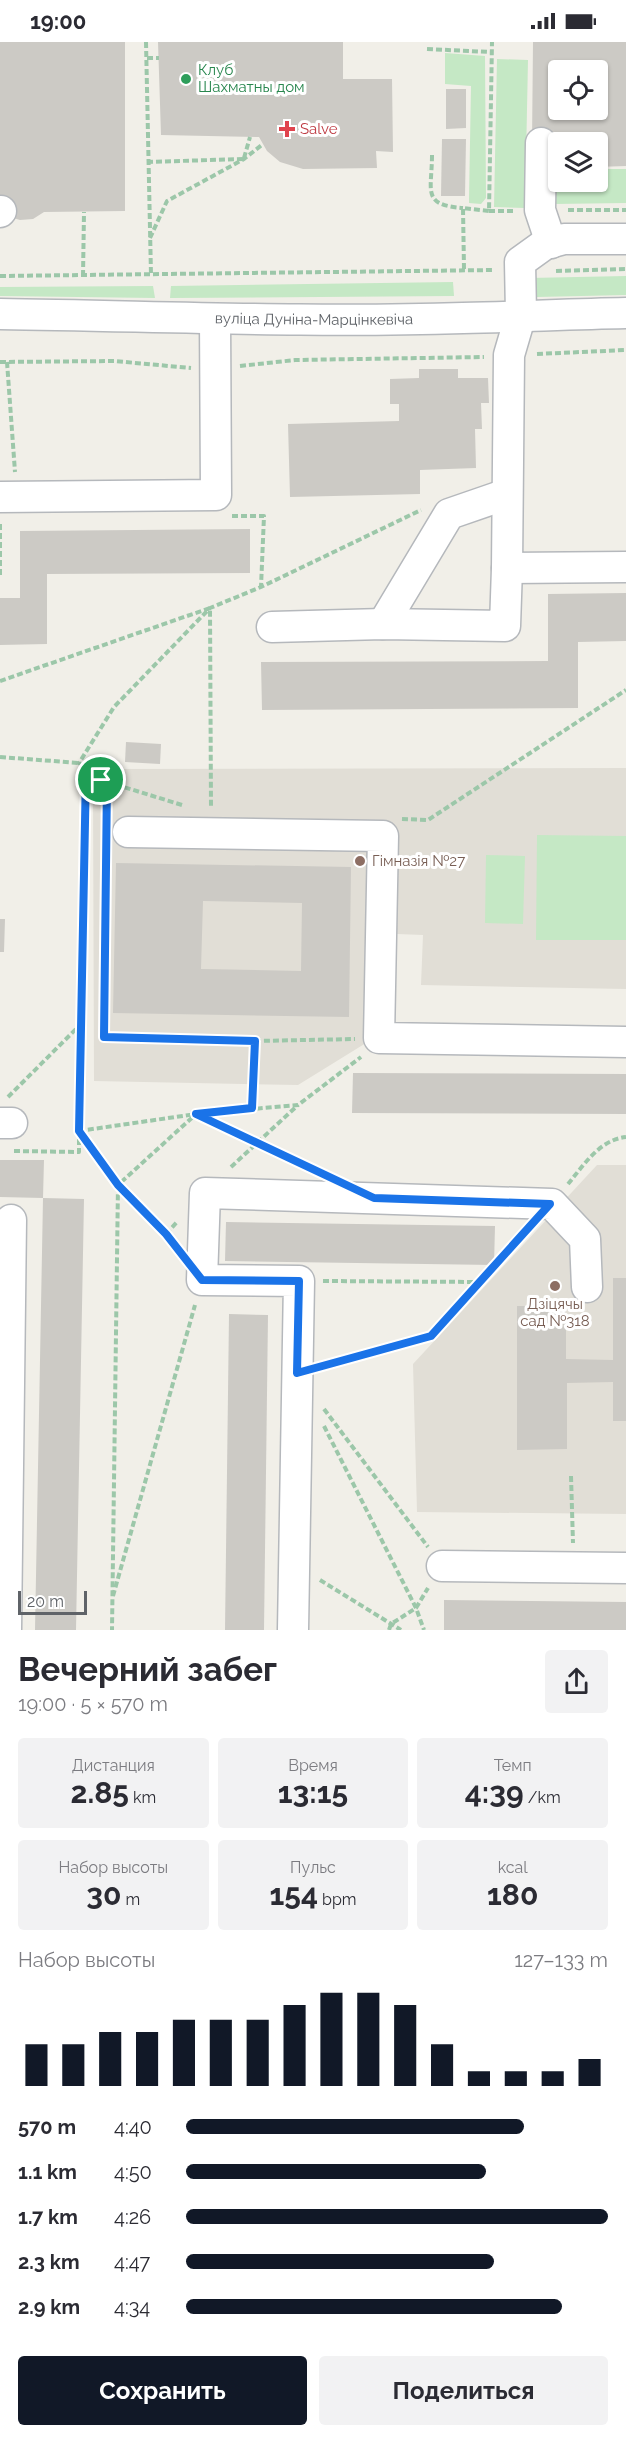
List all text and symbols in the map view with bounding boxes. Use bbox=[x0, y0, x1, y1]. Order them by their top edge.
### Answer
text: 19:00 bbox=[30, 8, 86, 34]
map controls bbox=[548, 60, 608, 192]
button: locate bbox=[548, 60, 608, 120]
place label: Клуб Шахматны дом bbox=[198, 61, 305, 96]
marker: Клуб Шахматны дом bbox=[179, 72, 193, 86]
marker: Salve bbox=[278, 120, 296, 138]
place label: Salve bbox=[300, 120, 338, 138]
button: layers bbox=[548, 132, 608, 192]
street label: вуліца Дуніна-Марцінкевіча bbox=[215, 309, 413, 329]
pin bbox=[75, 754, 126, 805]
icon: arrive bbox=[84, 763, 117, 796]
place label: Гімназія №27 bbox=[372, 852, 465, 870]
marker: Гімназія №27 bbox=[353, 854, 367, 868]
marker: Дзіцячы сад №318 bbox=[548, 1279, 562, 1293]
place label: Дзіцячы сад №318 bbox=[520, 1295, 590, 1330]
scale bar bbox=[18, 1588, 87, 1616]
text: 20 m bbox=[27, 1592, 64, 1611]
text: Вечерний забег bbox=[18, 1650, 277, 1689]
button: share bbox=[545, 1650, 608, 1713]
text: 19:00 · 5 × 570 m bbox=[18, 1692, 168, 1716]
text: Дистанция bbox=[72, 1756, 155, 1775]
text: Время bbox=[288, 1756, 338, 1775]
text: Темп bbox=[494, 1756, 532, 1775]
text: 2.85 bbox=[70, 1775, 129, 1810]
text: 13:15 bbox=[278, 1775, 348, 1810]
text: 4:39 bbox=[465, 1775, 524, 1810]
text: km bbox=[129, 1788, 156, 1807]
text: /km bbox=[524, 1788, 561, 1807]
text: Набор высоты bbox=[58, 1858, 168, 1877]
text: Пульс bbox=[290, 1858, 336, 1877]
text: kcal bbox=[498, 1858, 528, 1877]
text: 30 bbox=[86, 1877, 122, 1912]
text: 154 bbox=[269, 1877, 318, 1912]
text: 180 bbox=[487, 1877, 538, 1912]
text: m bbox=[122, 1890, 140, 1909]
text: bpm bbox=[318, 1890, 357, 1909]
text: Набор высоты bbox=[18, 1948, 155, 1972]
text: 127–133 m bbox=[514, 1948, 608, 1972]
text: 570 m bbox=[18, 2115, 76, 2139]
text: 4:40 bbox=[114, 2115, 152, 2139]
text: 1.1 km bbox=[18, 2160, 77, 2184]
text: 4:50 bbox=[114, 2160, 152, 2184]
text: 1.7 km bbox=[18, 2205, 78, 2229]
text: 4:26 bbox=[114, 2205, 151, 2229]
text: 2.3 km bbox=[18, 2250, 80, 2274]
text: 4:47 bbox=[114, 2250, 150, 2274]
text: 2.9 km bbox=[18, 2295, 80, 2319]
text: 4:34 bbox=[114, 2295, 150, 2319]
button: Сохранить bbox=[18, 2356, 307, 2425]
button: Поделиться bbox=[319, 2356, 608, 2425]

